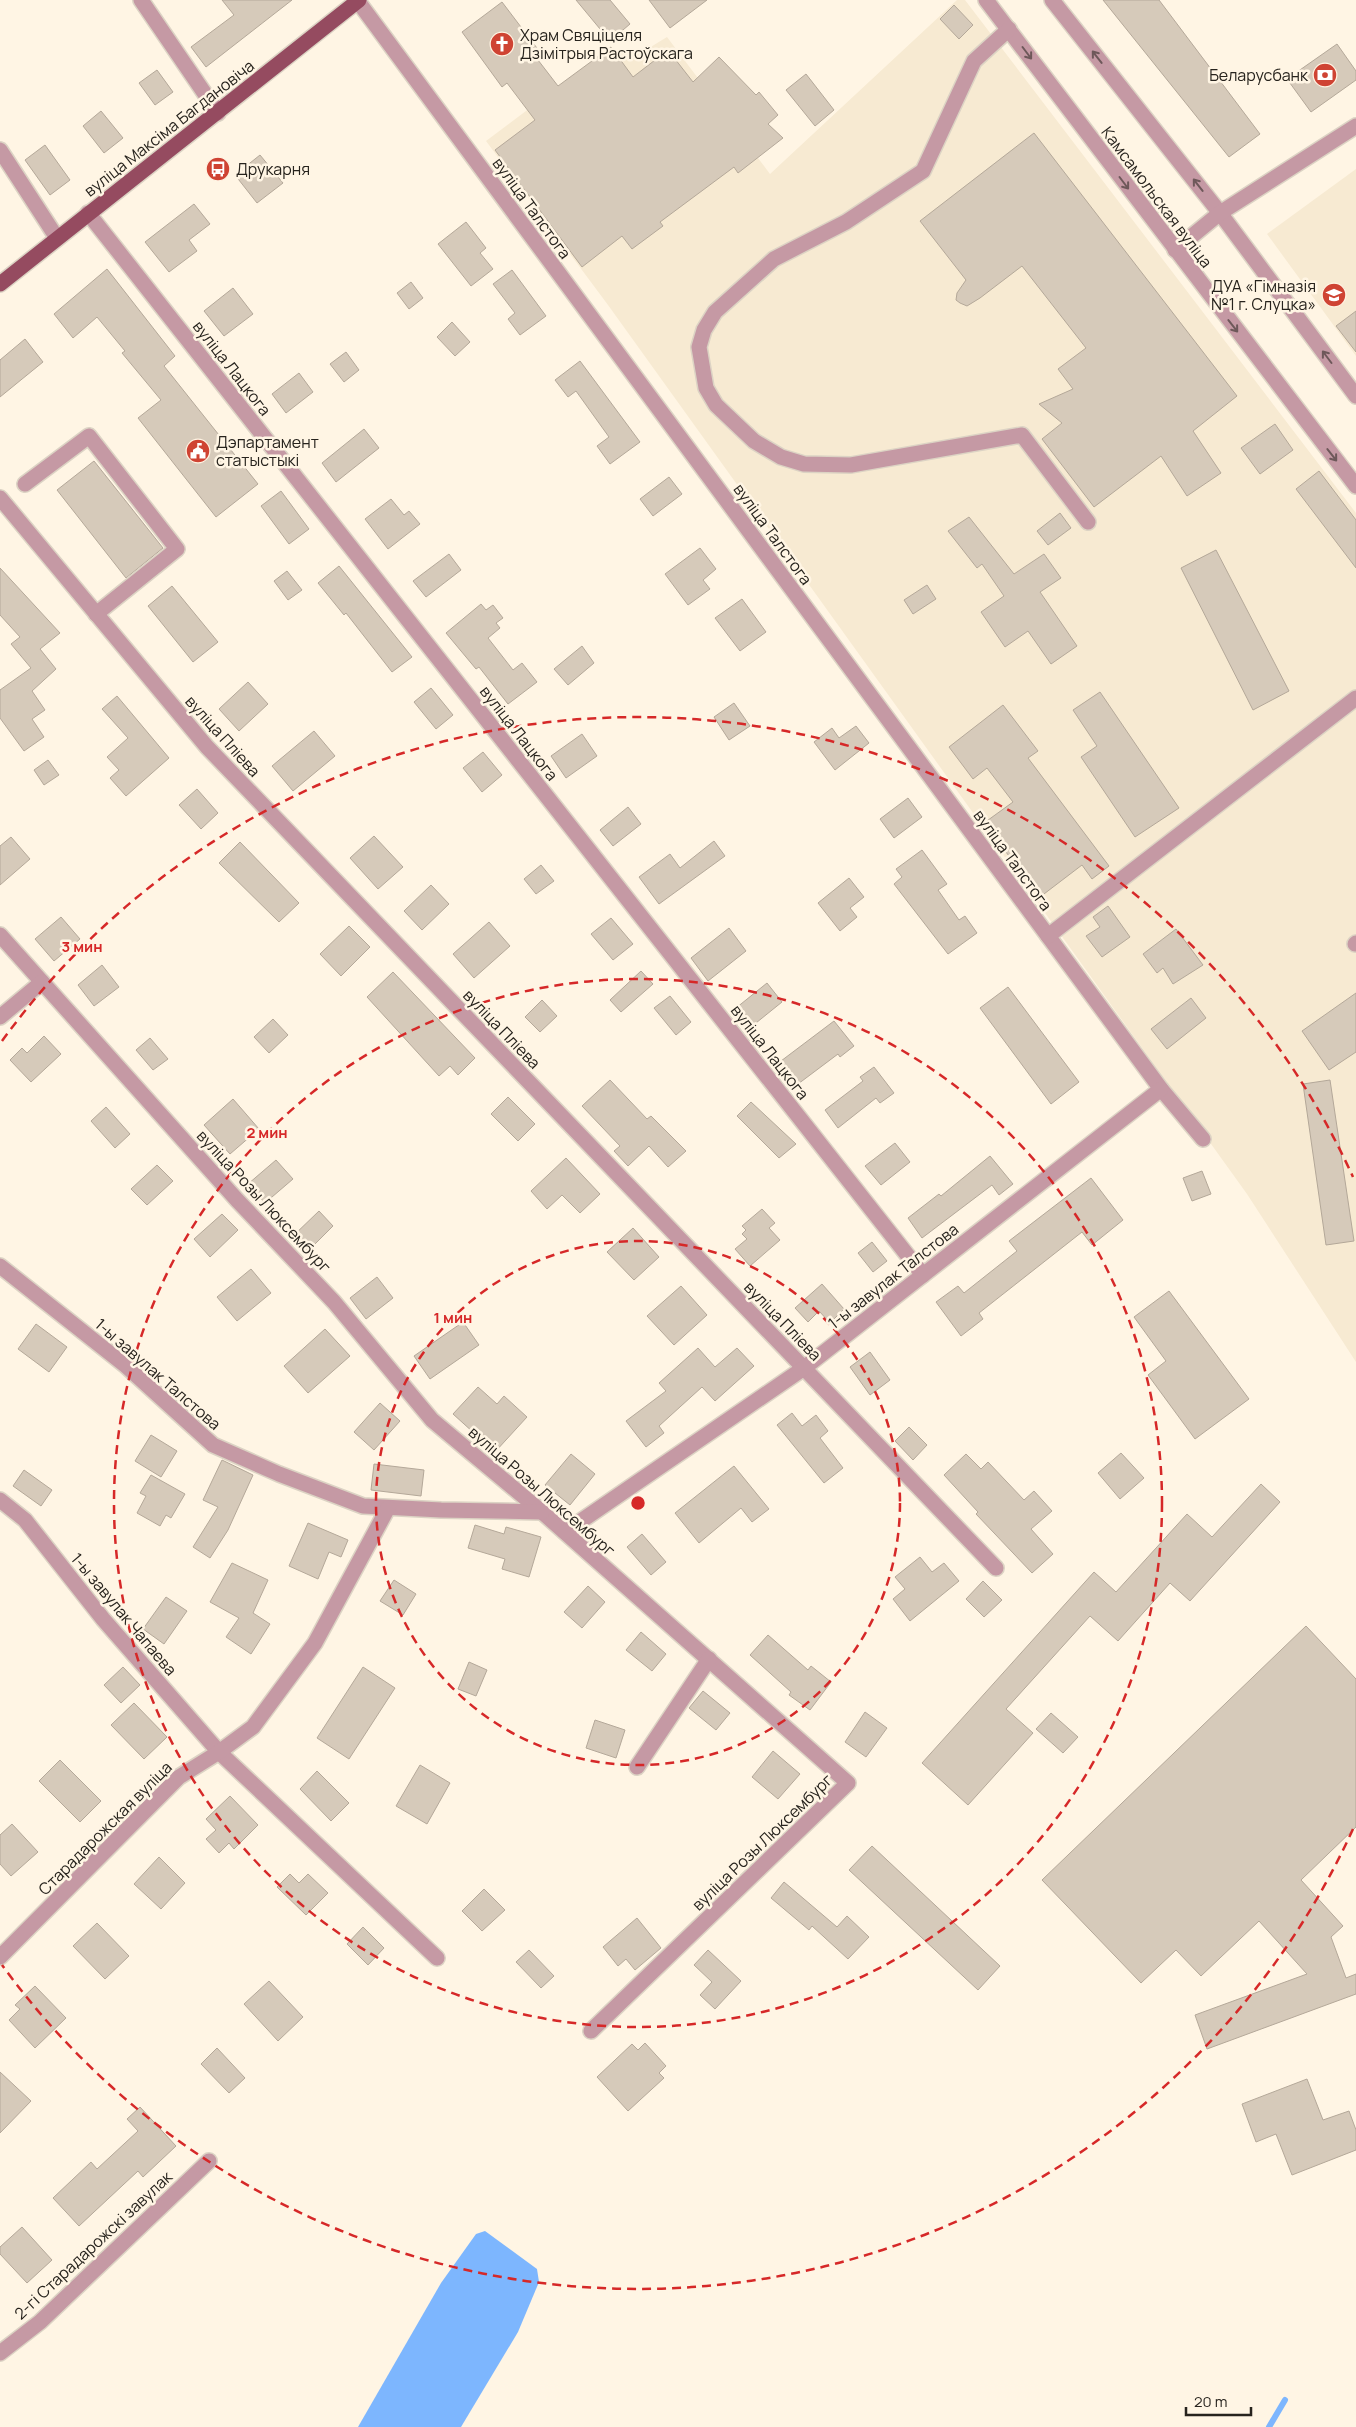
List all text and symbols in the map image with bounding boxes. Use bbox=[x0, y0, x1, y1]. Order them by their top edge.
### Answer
place label: Храм Свяціцеля Дзімітрыя Растоўскага bbox=[520, 24, 693, 64]
church icon: Храм Свяціцеля Дзімітрыя Растоўскага bbox=[489, 31, 515, 57]
one-way arrow bbox=[1021, 46, 1032, 59]
one-way arrow bbox=[1092, 51, 1103, 64]
street label: вуліца Максіма Багдановіча bbox=[79, 55, 259, 201]
bank icon: Беларусбанк bbox=[1312, 62, 1338, 88]
place label: Беларусбанк bbox=[1209, 64, 1309, 86]
street label: Камсамольская вуліца bbox=[1097, 122, 1217, 272]
street label: вуліца Талстога bbox=[488, 153, 576, 263]
bus stop icon: Друкарня bbox=[205, 156, 231, 182]
place label: Друкарня bbox=[236, 158, 310, 180]
one-way arrow bbox=[1119, 176, 1129, 190]
one-way arrow bbox=[1192, 179, 1203, 192]
place label: ДУА «Гімназія №1 г. Слуцка» bbox=[1211, 275, 1316, 315]
school or university icon: ДУА «Гімназія №1 г. Слуцка» bbox=[1321, 282, 1347, 308]
street label: вуліца Лацкога bbox=[188, 316, 276, 420]
one-way arrow bbox=[1228, 319, 1238, 333]
one-way arrow bbox=[1322, 350, 1332, 364]
place label: Дэпартамент статыстыкі bbox=[216, 431, 319, 471]
public building icon: Дэпартамент статыстыкі bbox=[185, 438, 211, 464]
one-way arrow bbox=[1327, 448, 1337, 462]
street label: вуліца Талстога bbox=[729, 479, 817, 589]
street label: вуліца Лацкога bbox=[475, 681, 563, 785]
street label: вуліца Пліева bbox=[181, 691, 265, 781]
street label: вуліца Талстога bbox=[969, 805, 1057, 915]
text: 3 мин bbox=[61, 936, 103, 957]
street label: вуліца Пліева bbox=[459, 985, 545, 1073]
street label: вуліца Лацкога bbox=[726, 1000, 814, 1104]
text: 2 мин bbox=[246, 1122, 288, 1143]
street label: вуліца Розы Люксембург bbox=[192, 1125, 336, 1278]
street label: 1-ы завулак Талстова bbox=[823, 1218, 963, 1334]
street label: вуліца Пліева bbox=[740, 1277, 826, 1365]
text: 1 мин bbox=[434, 1307, 472, 1328]
street label: 1-ы завулак Талстова bbox=[90, 1313, 226, 1435]
street label: вуліца Розы Люксембург bbox=[464, 1421, 620, 1561]
centre of rings bbox=[629, 1494, 647, 1512]
street label: 1-ы завулак Чапаева bbox=[66, 1548, 182, 1680]
street label: Старадарожская вуліца bbox=[33, 1756, 177, 1900]
street label: вуліца Розы Люксембург bbox=[687, 1769, 838, 1915]
street label: 2-гі Старадарожскі завулак bbox=[9, 2165, 177, 2324]
scale bar bbox=[1186, 2384, 1251, 2416]
text: 20 m bbox=[1194, 2391, 1227, 2412]

